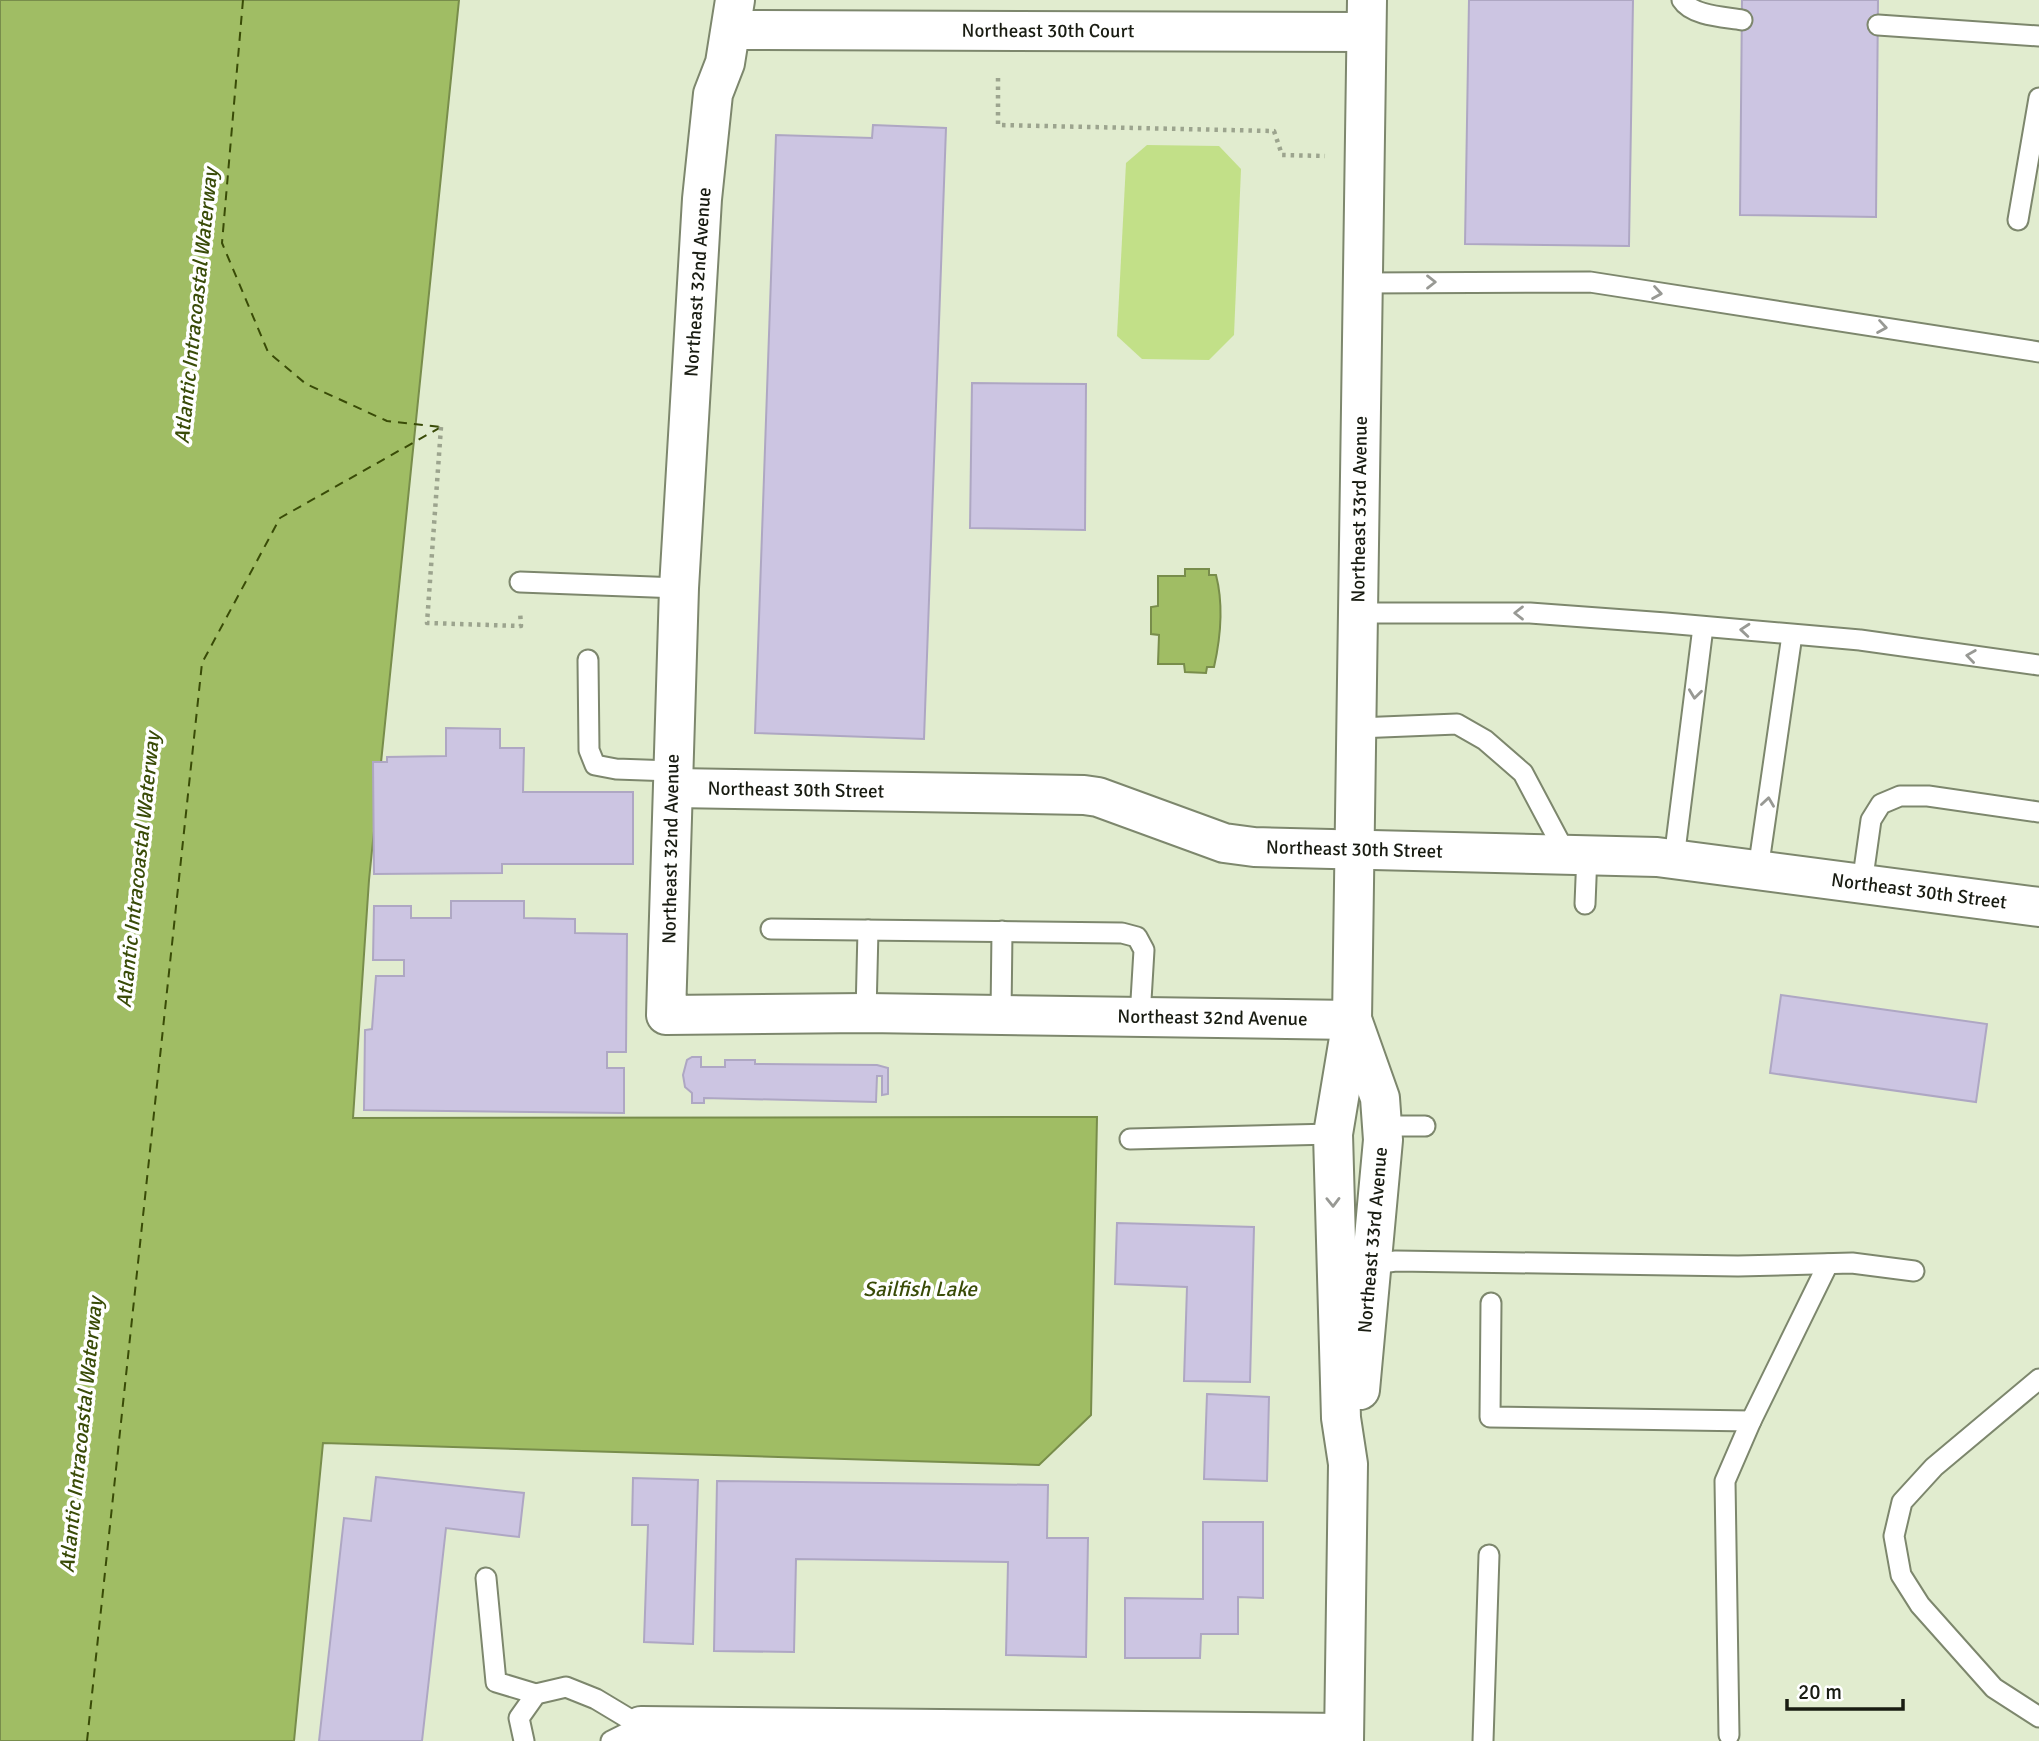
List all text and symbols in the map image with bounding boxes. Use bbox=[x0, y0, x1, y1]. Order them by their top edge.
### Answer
street label: Northeast 30th Court bbox=[961, 19, 1135, 43]
water label: Atlantic Intracoastal Waterway bbox=[169, 164, 224, 445]
street label: Northeast 32nd Avenue bbox=[679, 186, 717, 378]
one-way arrow bbox=[1426, 274, 1436, 290]
one-way arrow bbox=[1651, 285, 1663, 300]
one-way arrow bbox=[1876, 319, 1888, 334]
street label: Northeast 33rd Avenue bbox=[1346, 416, 1373, 603]
one-way arrow bbox=[1513, 605, 1523, 621]
one-way arrow bbox=[1740, 623, 1751, 638]
one-way arrow bbox=[1966, 649, 1977, 664]
one-way arrow bbox=[1687, 689, 1702, 700]
water label: Atlantic Intracoastal Waterway bbox=[111, 728, 166, 1009]
street label: Northeast 32nd Avenue bbox=[657, 754, 685, 944]
street label: Northeast 30th Street bbox=[707, 777, 885, 804]
one-way arrow bbox=[1760, 796, 1775, 808]
street label: Northeast 30th Street bbox=[1266, 835, 1443, 864]
street label: Northeast 30th Street bbox=[1830, 868, 2009, 915]
street label: Northeast 32nd Avenue bbox=[1117, 1005, 1308, 1031]
street label: Northeast 33rd Avenue bbox=[1353, 1146, 1393, 1334]
one-way arrow bbox=[1326, 1197, 1341, 1208]
water label: Sailfish Lake bbox=[863, 1276, 978, 1302]
water label: Atlantic Intracoastal Waterway bbox=[54, 1293, 109, 1574]
scale bar bbox=[1787, 1668, 1902, 1712]
text: 20 m bbox=[1798, 1679, 1842, 1705]

